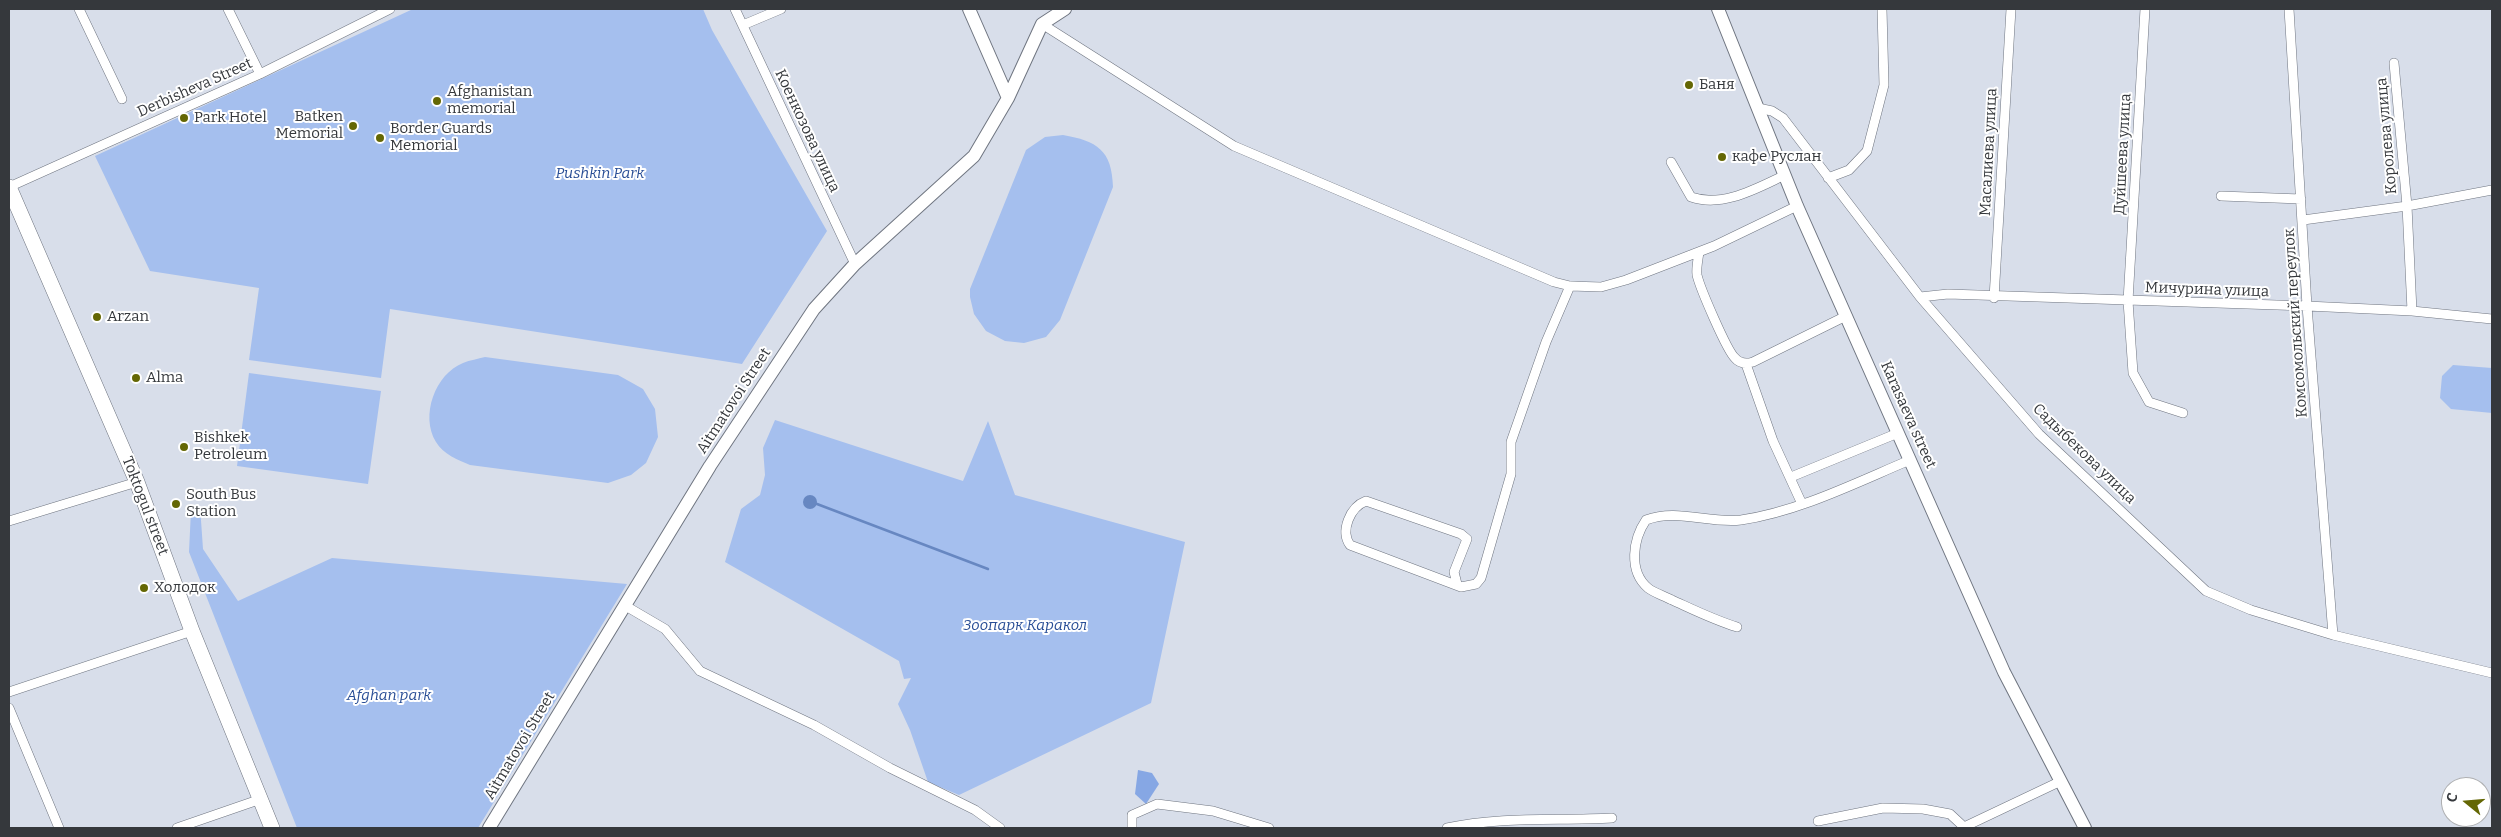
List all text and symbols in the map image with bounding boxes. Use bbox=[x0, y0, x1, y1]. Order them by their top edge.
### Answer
street label: Derbisheva Street bbox=[135, 55, 255, 121]
street label: Коенкозова улица bbox=[771, 67, 843, 195]
place label: Баня bbox=[1699, 76, 1734, 94]
street label: Королева улица bbox=[2373, 77, 2401, 195]
marker: Баня bbox=[1683, 79, 1695, 91]
place label: Afghanistan memorial bbox=[447, 83, 532, 118]
street label: Масалиева улица bbox=[1977, 88, 2001, 216]
street label: Дуйшеева улица bbox=[2111, 93, 2135, 215]
marker: Afghanistan memorial bbox=[431, 95, 443, 107]
place label: Batken Memorial bbox=[276, 108, 343, 143]
place label: Park Hotel bbox=[194, 109, 267, 127]
marker: Park Hotel bbox=[178, 112, 190, 124]
marker: Batken Memorial bbox=[347, 120, 359, 132]
place label: Border Guards Memorial bbox=[390, 120, 492, 155]
marker: Border Guards Memorial bbox=[374, 132, 386, 144]
place label: кафе Руслан bbox=[1732, 148, 1821, 166]
marker: кафе Руслан bbox=[1716, 151, 1728, 163]
park label: Pushkin Park bbox=[556, 165, 644, 183]
street label: Комсомольский переулок bbox=[2280, 228, 2312, 418]
street label: Мичурина улица bbox=[2145, 279, 2269, 301]
place label: Arzan bbox=[107, 308, 149, 326]
marker: Arzan bbox=[91, 311, 103, 323]
street label: Aitmatovoi Street bbox=[693, 345, 775, 457]
street label: Karasaeva street bbox=[1876, 359, 1940, 471]
place label: Alma bbox=[146, 369, 183, 387]
marker: Alma bbox=[130, 372, 142, 384]
street label: Садыбекова улица bbox=[2029, 400, 2139, 508]
place label: Bishkek Petroleum bbox=[194, 429, 267, 464]
marker: Bishkek Petroleum bbox=[178, 441, 190, 453]
street label: Toktogul street bbox=[118, 454, 172, 558]
place label: South Bus Station bbox=[186, 486, 256, 521]
marker: South Bus Station bbox=[170, 498, 182, 510]
place label: Холодок bbox=[154, 579, 216, 597]
marker: Холодок bbox=[138, 582, 150, 594]
park label: Зоопарк Каракол bbox=[963, 617, 1087, 635]
park label: Afghan park bbox=[347, 687, 431, 705]
street label: Aitmatovoi Street bbox=[481, 689, 559, 803]
north arrow bbox=[2441, 777, 2491, 827]
text: С bbox=[2443, 791, 2462, 804]

